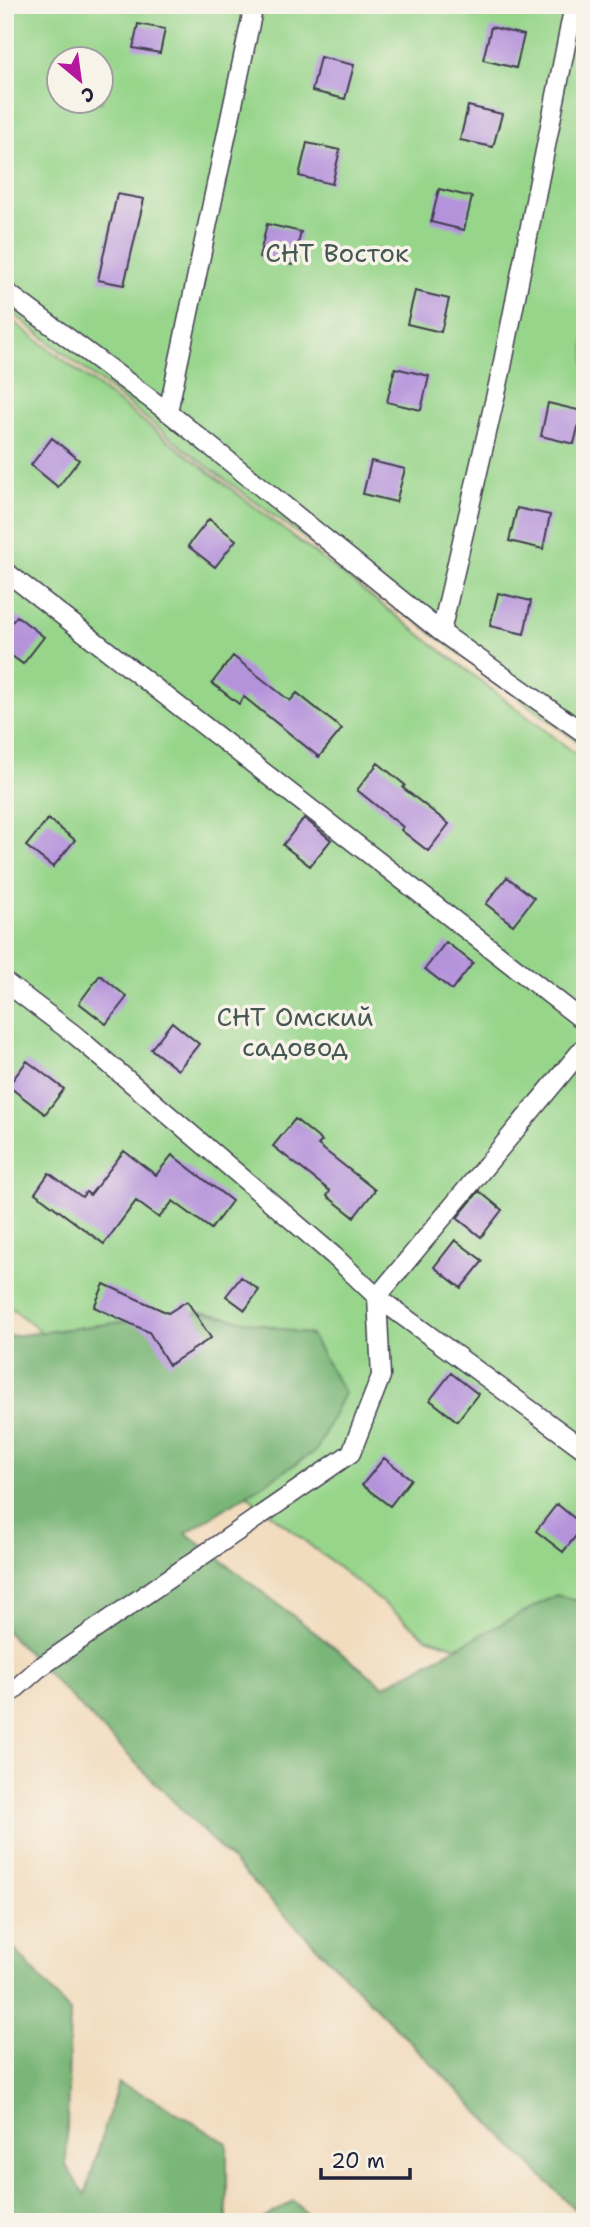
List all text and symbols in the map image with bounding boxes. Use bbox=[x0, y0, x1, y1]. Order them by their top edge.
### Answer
north arrow bbox=[46, 46, 116, 116]
text: С bbox=[77, 81, 99, 108]
park label: СНТ Восток bbox=[265, 235, 409, 270]
park label: СНТ Омский садовод bbox=[217, 999, 374, 1064]
scale bar bbox=[321, 2136, 410, 2180]
text: 20 m bbox=[331, 2147, 385, 2175]

